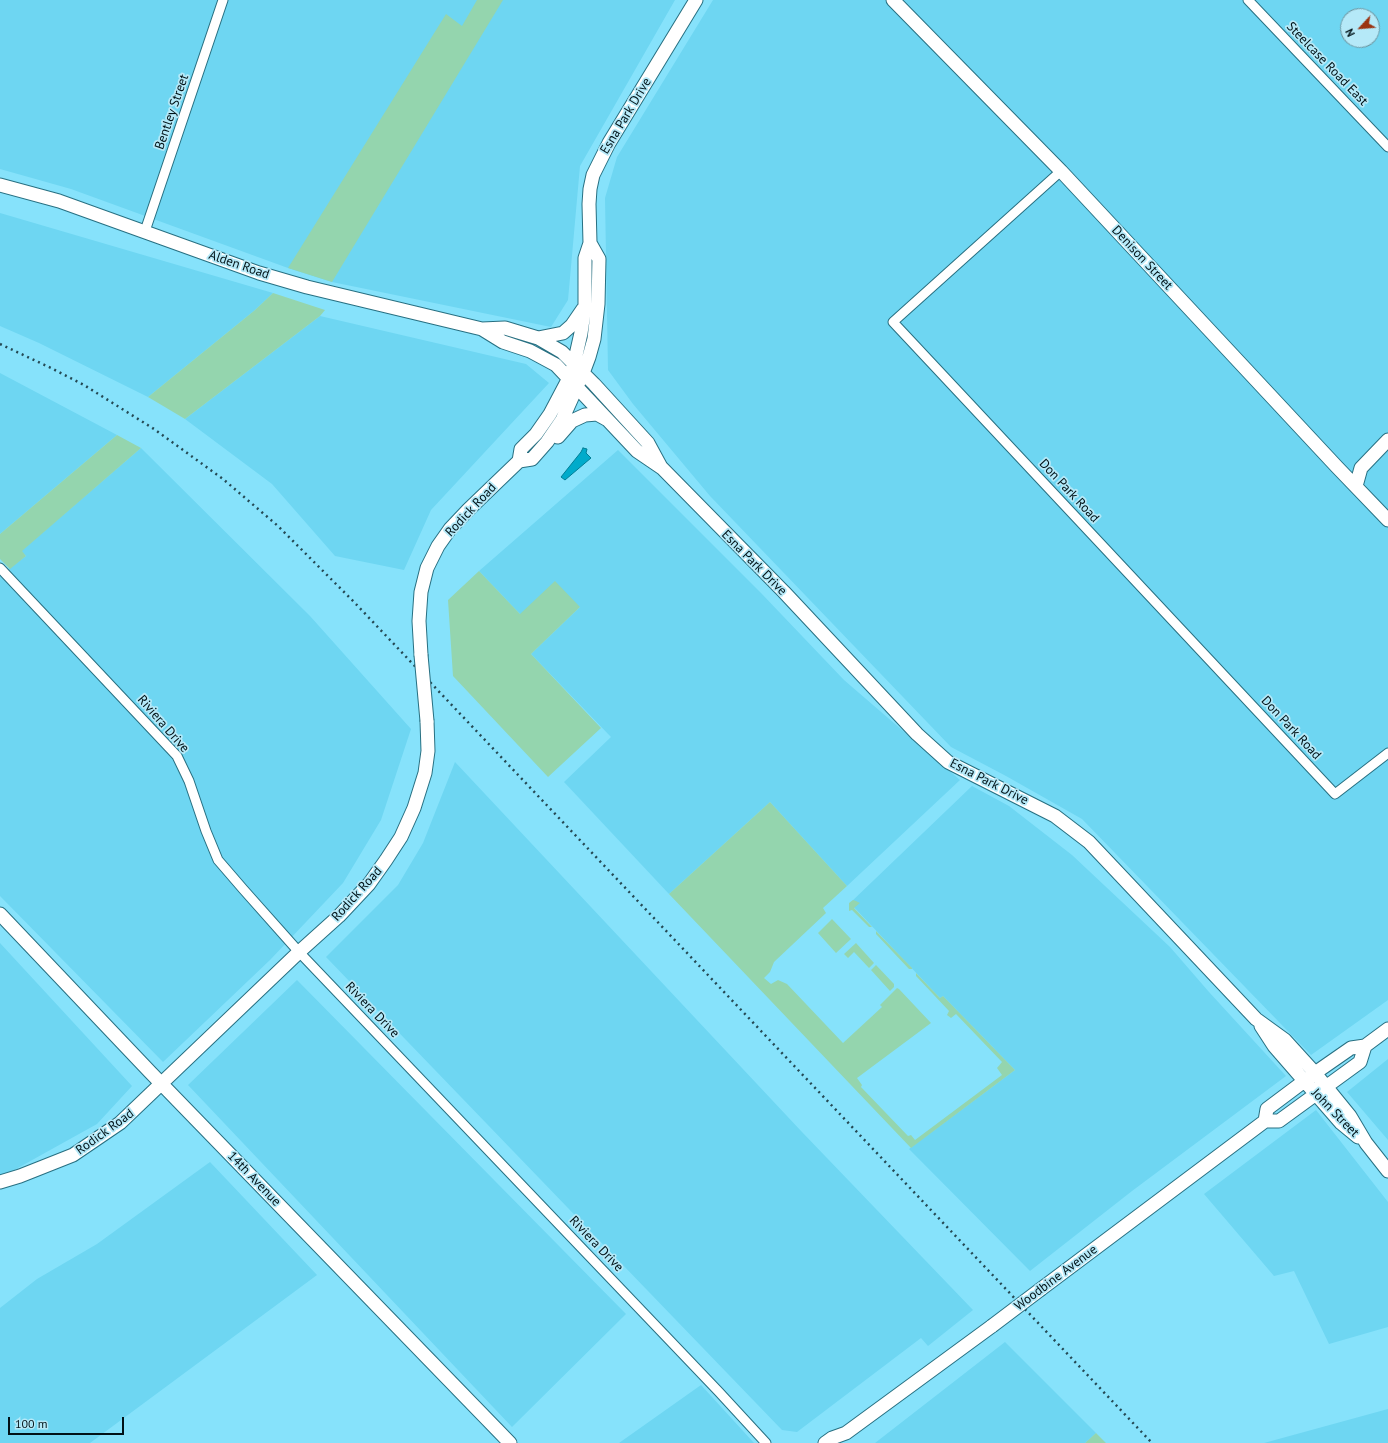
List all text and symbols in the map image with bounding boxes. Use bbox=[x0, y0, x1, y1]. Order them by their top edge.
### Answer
north arrow bbox=[1340, 8, 1380, 48]
street label: Steelcase Road East bbox=[1283, 19, 1371, 109]
text: N bbox=[1342, 27, 1358, 39]
street label: Bentley Street bbox=[152, 72, 192, 152]
street label: Esna Park Drive bbox=[597, 75, 655, 157]
street label: Denison Street bbox=[1108, 223, 1176, 293]
street label: Alden Road bbox=[207, 247, 271, 283]
street label: Don Park Road bbox=[1036, 456, 1102, 526]
street label: Rodick Road bbox=[442, 480, 500, 540]
street label: Esna Park Drive bbox=[718, 527, 790, 599]
street label: Riviera Drive bbox=[134, 692, 192, 756]
street label: Don Park Road bbox=[1258, 693, 1324, 763]
street label: Esna Park Drive bbox=[947, 756, 1031, 808]
street label: Rodick Road bbox=[329, 864, 385, 924]
street label: Riviera Drive bbox=[342, 979, 402, 1041]
street label: John Street bbox=[1308, 1085, 1362, 1141]
street label: Rodick Road bbox=[73, 1106, 137, 1158]
street label: 14th Avenue bbox=[224, 1148, 284, 1210]
street label: Riviera Drive bbox=[566, 1213, 626, 1275]
street label: Woodbine Avenue bbox=[1012, 1242, 1100, 1314]
scale bar bbox=[10, 1409, 126, 1435]
text: 100 m bbox=[15, 1416, 48, 1431]

